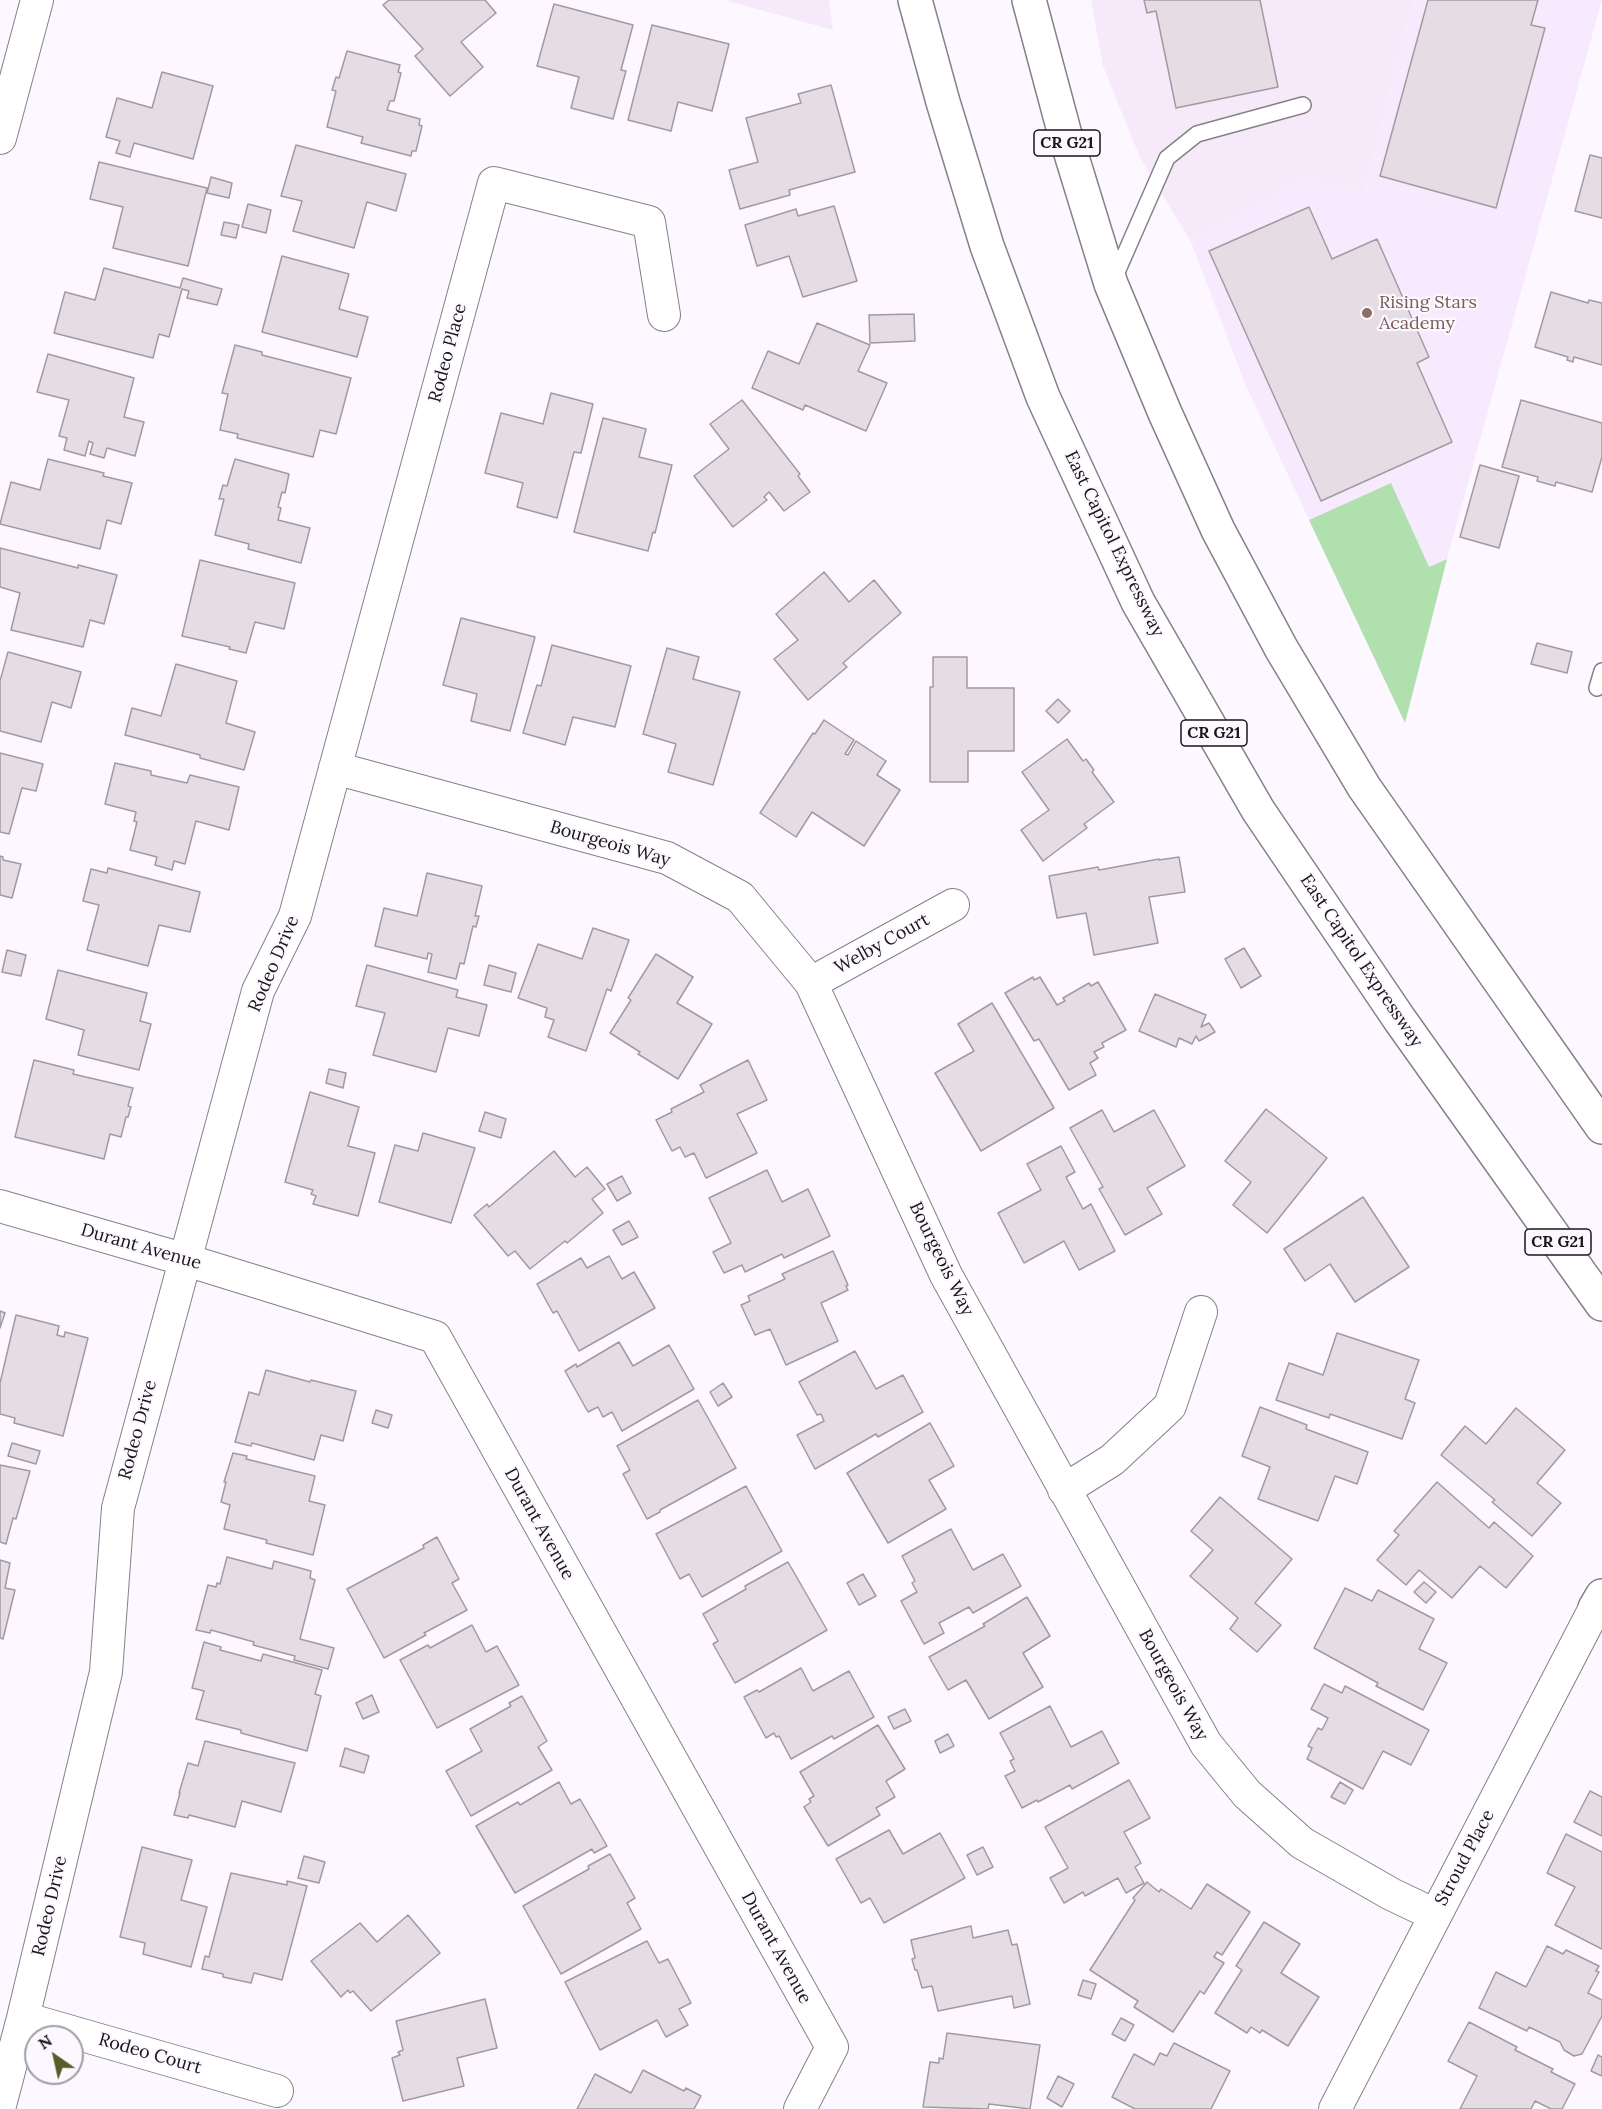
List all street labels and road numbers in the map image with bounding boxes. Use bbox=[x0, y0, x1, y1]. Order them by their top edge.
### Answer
road number: CR G21 bbox=[1034, 130, 1100, 156]
street label: Rodeo Place bbox=[424, 301, 472, 405]
street label: East Capitol Expressway bbox=[1060, 448, 1168, 640]
road number: CR G21 bbox=[1181, 720, 1247, 746]
street label: Bourgeois Way bbox=[547, 817, 673, 871]
street label: East Capitol Expressway bbox=[1295, 870, 1427, 1052]
street label: Welby Court bbox=[831, 909, 933, 979]
street label: Rodeo Drive bbox=[244, 913, 304, 1015]
street label: Bourgeois Way bbox=[904, 1198, 978, 1320]
street label: Durant Avenue bbox=[78, 1219, 204, 1275]
road number: CR G21 bbox=[1525, 1229, 1591, 1255]
street label: Rodeo Drive bbox=[114, 1378, 162, 1482]
street label: Durant Avenue bbox=[499, 1464, 579, 1584]
street label: Bourgeois Way bbox=[1133, 1625, 1213, 1745]
street label: Stroud Place bbox=[1431, 1806, 1499, 1910]
street label: Rodeo Drive bbox=[28, 1854, 72, 1958]
street label: Durant Avenue bbox=[736, 1888, 816, 2008]
street label: Rodeo Court bbox=[96, 2029, 204, 2079]

